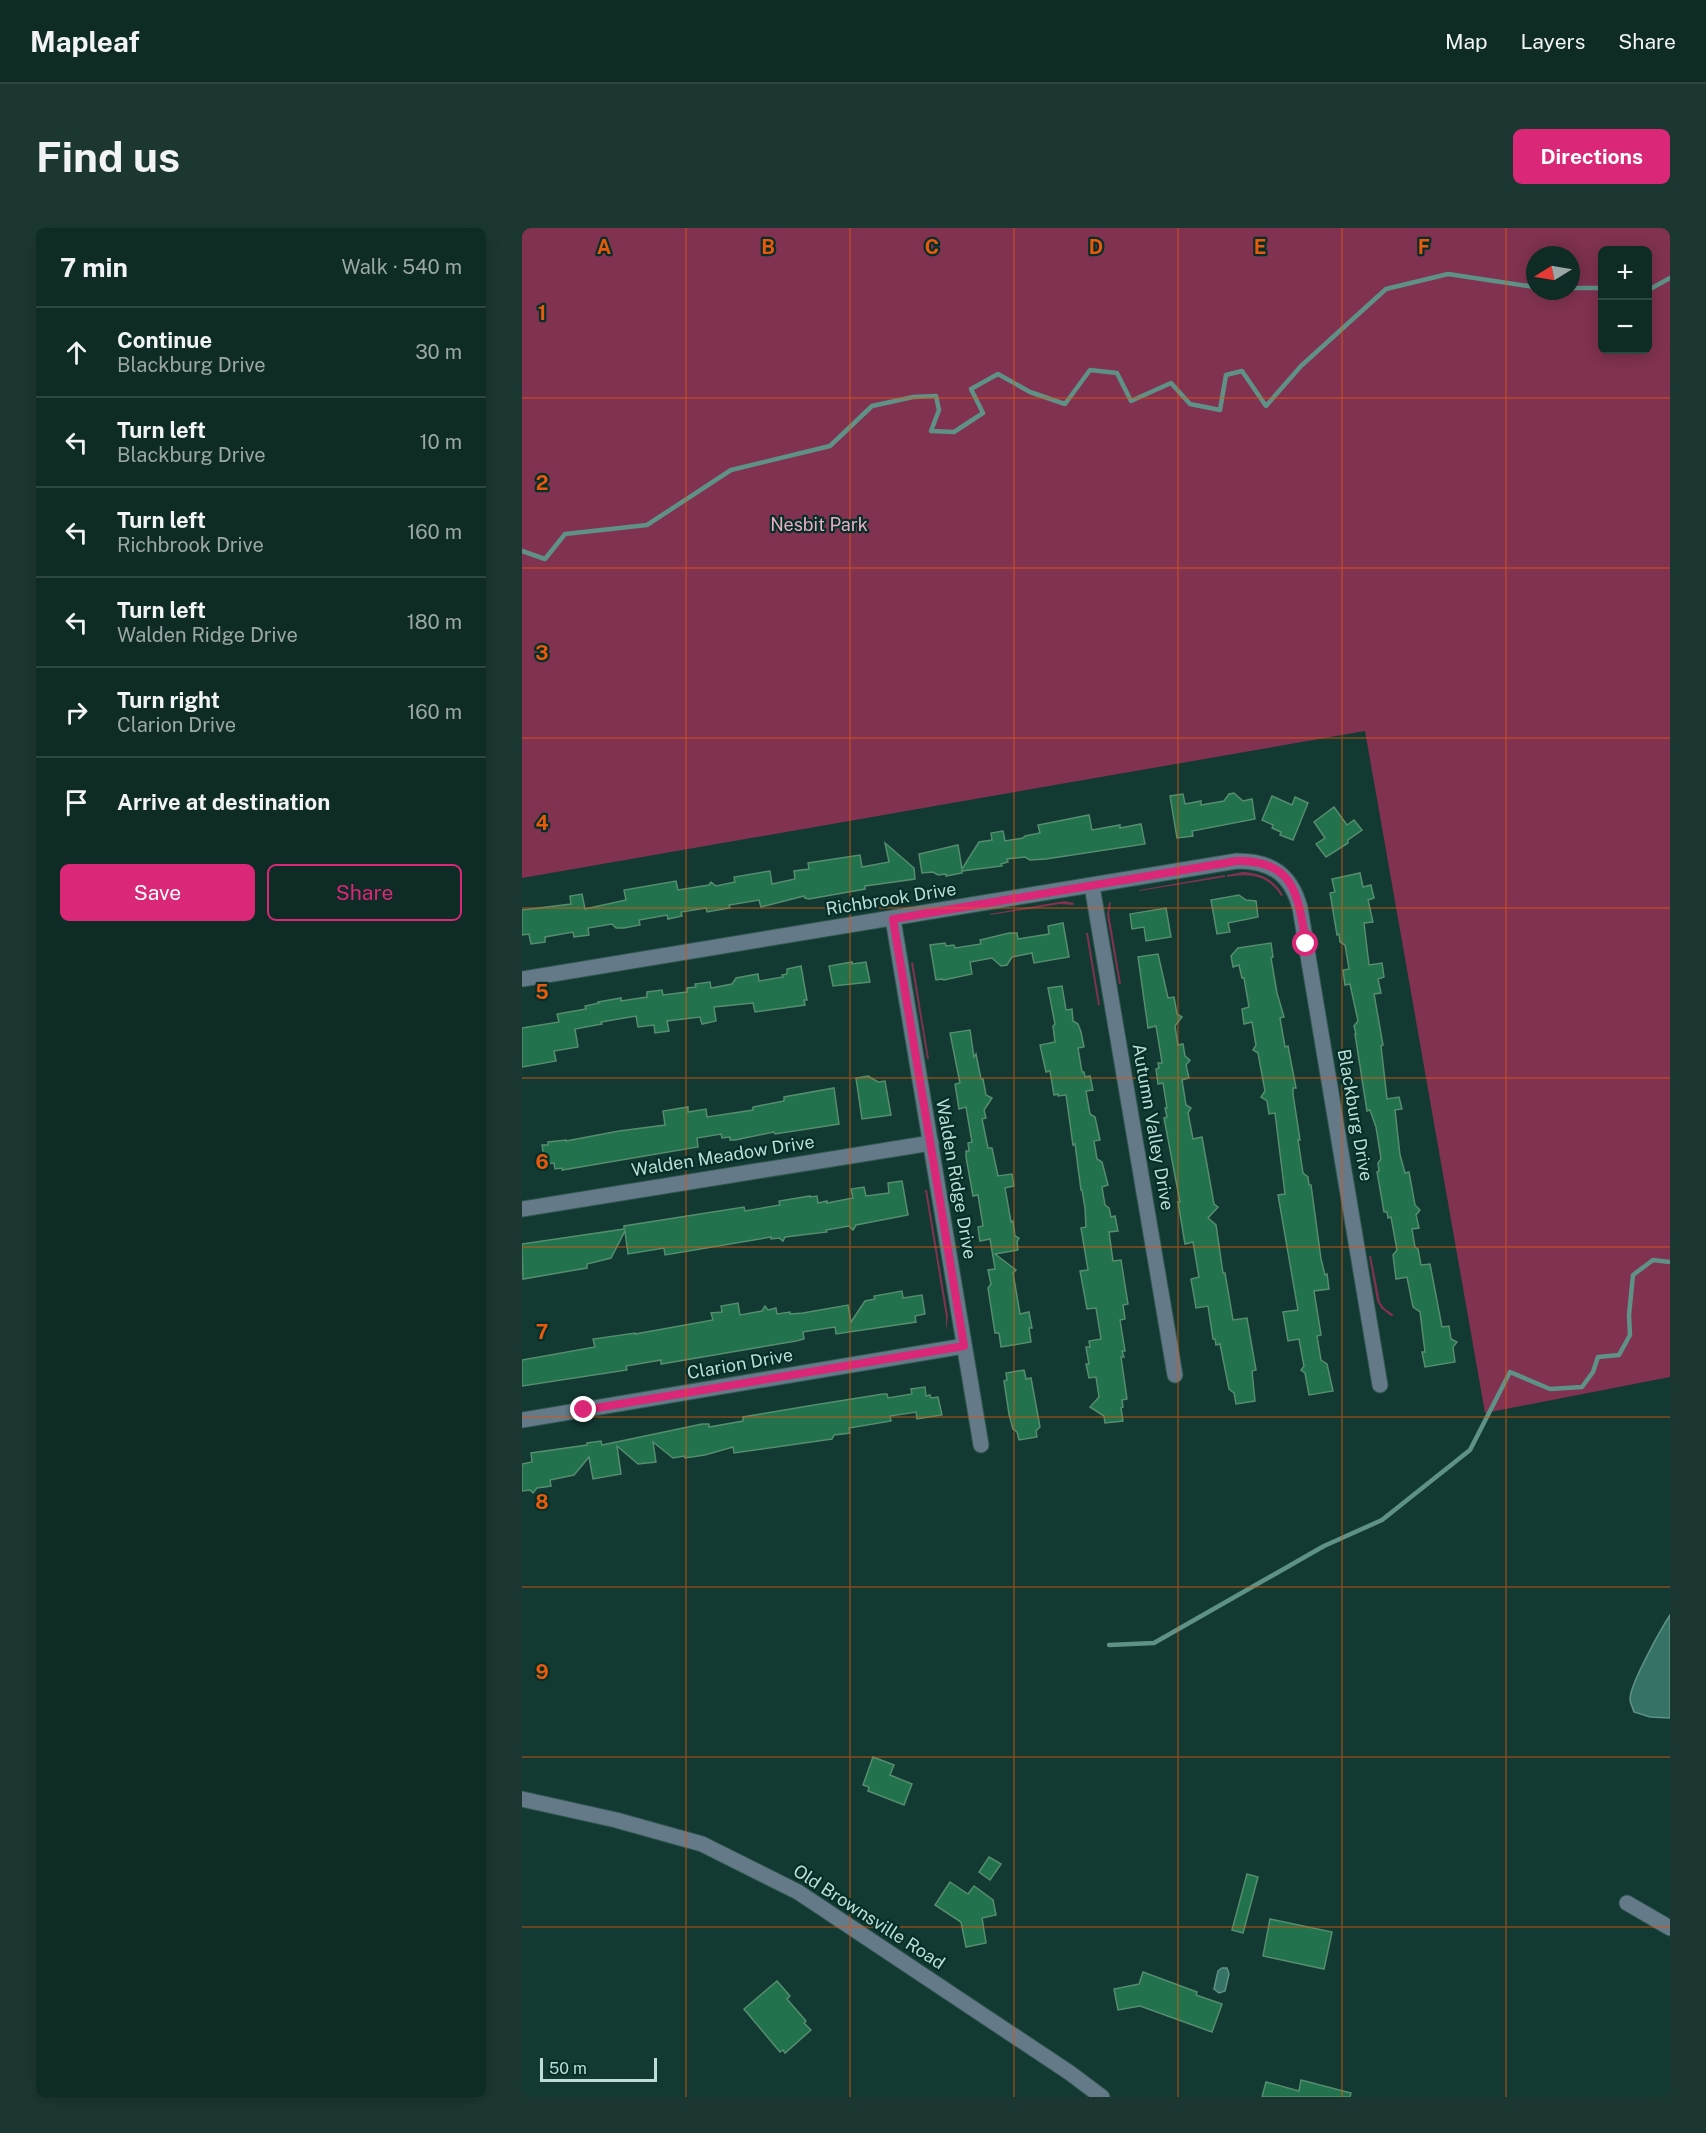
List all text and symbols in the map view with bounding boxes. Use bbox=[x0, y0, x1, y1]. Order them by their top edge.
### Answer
text: Mapleaf bbox=[30, 25, 140, 58]
text: Map bbox=[1445, 29, 1488, 54]
text: Layers bbox=[1521, 29, 1585, 54]
text: Share bbox=[1618, 29, 1676, 54]
button: Directions bbox=[1513, 129, 1670, 184]
text: Find us bbox=[36, 132, 180, 181]
text: A bbox=[597, 235, 611, 259]
text: B bbox=[761, 235, 775, 259]
text: C bbox=[925, 235, 939, 259]
text: D bbox=[1089, 235, 1103, 259]
text: E bbox=[1254, 235, 1266, 259]
text: F bbox=[1418, 235, 1430, 259]
north arrow bbox=[1526, 246, 1580, 300]
map controls bbox=[1598, 246, 1652, 354]
button: + bbox=[1598, 246, 1652, 300]
text: 7 min bbox=[60, 252, 128, 283]
text: Walk · 540 m bbox=[342, 255, 462, 279]
button: − bbox=[1598, 300, 1652, 354]
text: 1 bbox=[538, 301, 546, 325]
text: Continue bbox=[117, 327, 212, 353]
icon: ahead bbox=[60, 336, 93, 369]
text: 30 m bbox=[415, 340, 462, 364]
text: Blackburg Drive bbox=[117, 353, 266, 377]
text: Turn left bbox=[117, 417, 206, 443]
icon: left bbox=[60, 426, 93, 459]
text: 10 m bbox=[419, 430, 462, 454]
text: Blackburg Drive bbox=[117, 443, 266, 467]
text: 2 bbox=[536, 471, 548, 495]
text: Turn left bbox=[117, 507, 206, 533]
park label: Nesbit Park bbox=[770, 514, 868, 535]
icon: left bbox=[60, 516, 93, 549]
text: 160 m bbox=[407, 520, 462, 544]
text: Richbrook Drive bbox=[117, 533, 264, 557]
text: Turn left bbox=[117, 597, 206, 623]
icon: left bbox=[60, 606, 93, 639]
text: 180 m bbox=[407, 610, 462, 634]
text: Walden Ridge Drive bbox=[117, 623, 298, 647]
text: 3 bbox=[535, 641, 549, 665]
text: Turn right bbox=[117, 687, 220, 713]
icon: right bbox=[60, 696, 93, 729]
text: 160 m bbox=[407, 700, 462, 724]
text: Clarion Drive bbox=[117, 713, 236, 737]
icon: arrive bbox=[60, 786, 93, 819]
text: Arrive at destination bbox=[117, 789, 330, 815]
text: 4 bbox=[535, 811, 549, 835]
button: Save bbox=[60, 864, 255, 921]
button: Share bbox=[267, 864, 462, 921]
street label: Richbrook Drive bbox=[824, 878, 958, 919]
route start bbox=[1292, 930, 1318, 956]
text: 5 bbox=[535, 980, 549, 1004]
street label: Autumn Valley Drive bbox=[1128, 1042, 1179, 1212]
street label: Blackburg Drive bbox=[1334, 1047, 1377, 1183]
street label: Walden Ridge Drive bbox=[932, 1097, 981, 1261]
street label: Walden Meadow Drive bbox=[630, 1131, 816, 1180]
text: 6 bbox=[535, 1150, 549, 1174]
text: 7 bbox=[536, 1320, 548, 1344]
street label: Clarion Drive bbox=[685, 1344, 795, 1383]
route end bbox=[570, 1396, 596, 1422]
text: 8 bbox=[535, 1490, 549, 1514]
text: 9 bbox=[535, 1660, 549, 1684]
street label: Old Brownsville Road bbox=[790, 1860, 949, 1973]
scale bar bbox=[540, 2055, 657, 2082]
text: 50 m bbox=[549, 2059, 587, 2078]

